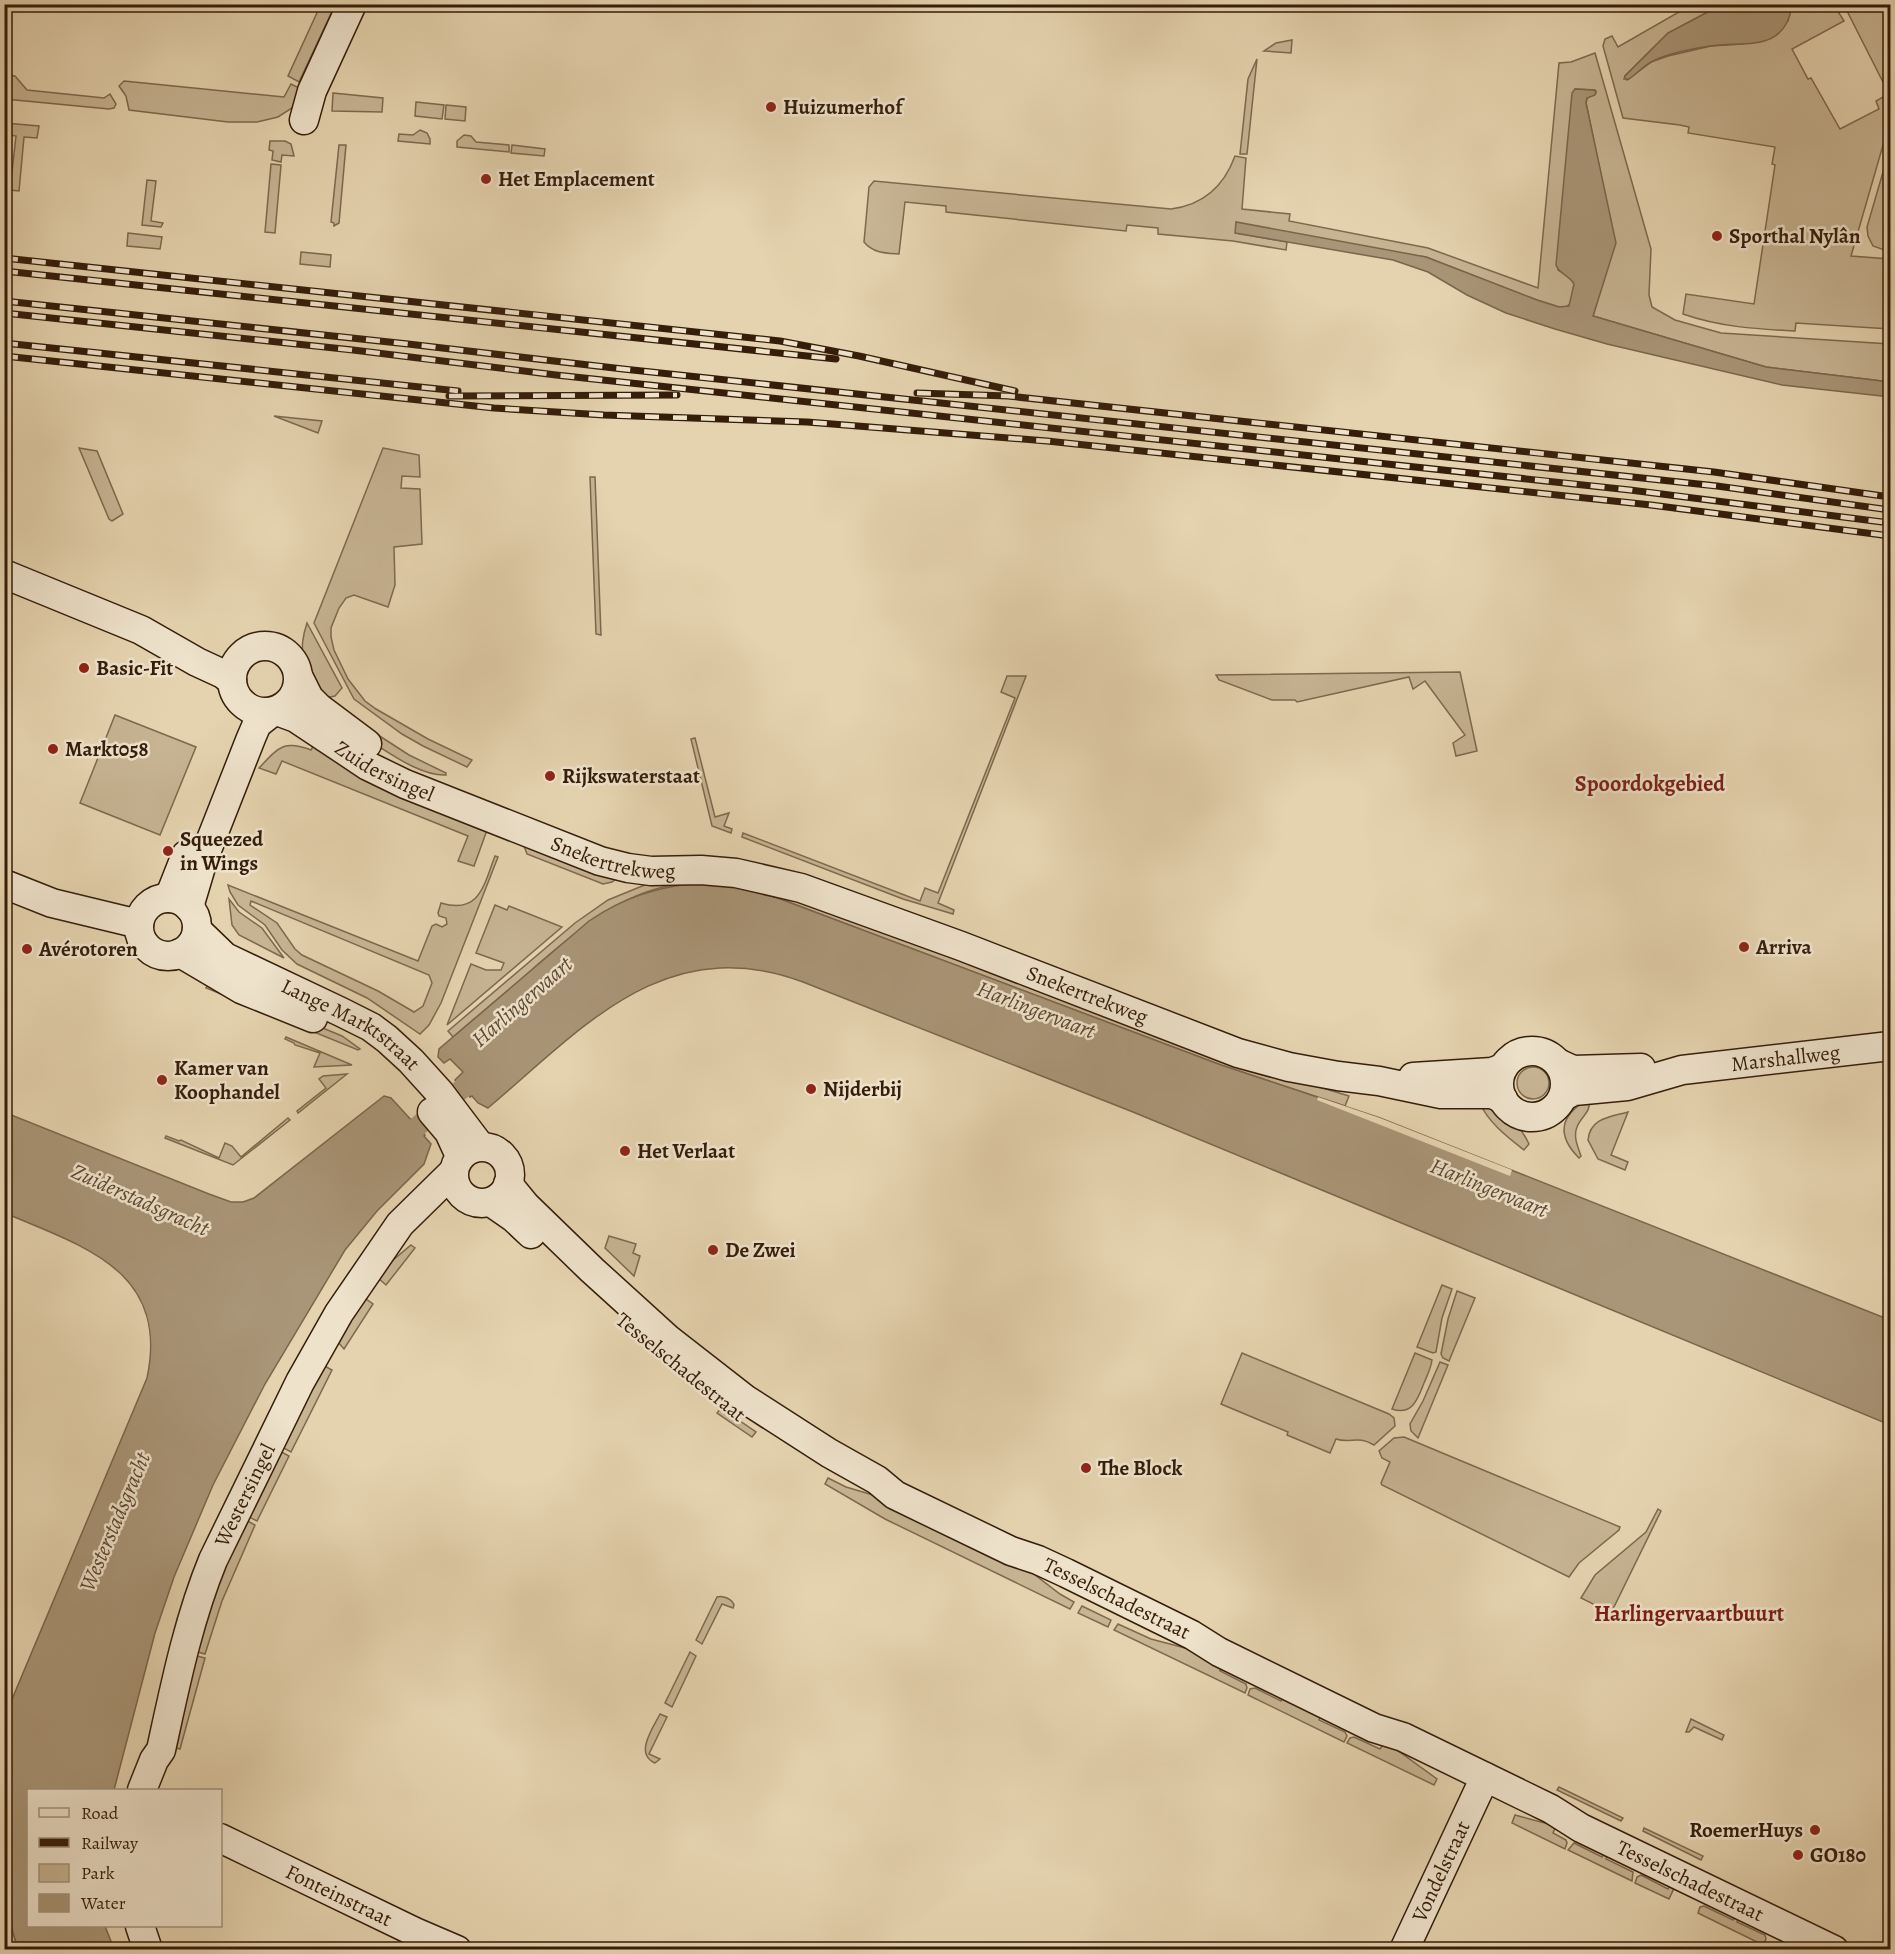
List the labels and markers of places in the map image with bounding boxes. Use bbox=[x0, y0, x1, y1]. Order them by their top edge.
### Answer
place label: Huizumerhof bbox=[783, 93, 905, 121]
marker: Huizumerhof bbox=[764, 100, 778, 114]
place label: Het Emplacement bbox=[498, 165, 655, 193]
marker: Het Emplacement bbox=[479, 172, 493, 186]
place label: Sporthal Nylân bbox=[1729, 222, 1861, 250]
marker: Sporthal Nylân bbox=[1710, 229, 1724, 243]
place label: Basic-Fit bbox=[96, 654, 173, 682]
marker: Basic-Fit bbox=[77, 661, 91, 675]
place label: Markt058 bbox=[65, 735, 148, 763]
marker: Markt058 bbox=[46, 742, 60, 756]
place label: Rijkswaterstaat bbox=[562, 762, 700, 790]
marker: Rijkswaterstaat bbox=[543, 769, 557, 783]
place label: Squeezed in Wings bbox=[180, 825, 264, 877]
marker: Squeezed in Wings bbox=[161, 844, 175, 858]
place label: Arriva bbox=[1755, 933, 1813, 961]
place label: Avérotoren bbox=[38, 935, 138, 963]
marker: Arriva bbox=[1737, 940, 1751, 954]
marker: Avérotoren bbox=[20, 942, 34, 956]
place label: Kamer van Koophandel bbox=[174, 1054, 280, 1106]
marker: Kamer van Koophandel bbox=[155, 1073, 169, 1087]
place label: Nijderbij bbox=[823, 1075, 902, 1103]
marker: Nijderbij bbox=[804, 1082, 818, 1096]
place label: Het Verlaat bbox=[637, 1137, 735, 1165]
marker: Het Verlaat bbox=[618, 1144, 632, 1158]
place label: De Zwei bbox=[725, 1236, 796, 1264]
marker: De Zwei bbox=[706, 1243, 720, 1257]
place label: The Block bbox=[1098, 1454, 1182, 1482]
marker: The Block bbox=[1079, 1461, 1093, 1475]
place label: RoemerHuys bbox=[1689, 1816, 1803, 1844]
marker: RoemerHuys bbox=[1808, 1823, 1822, 1837]
place label: GO180 bbox=[1810, 1841, 1867, 1869]
marker: GO180 bbox=[1791, 1848, 1805, 1862]

